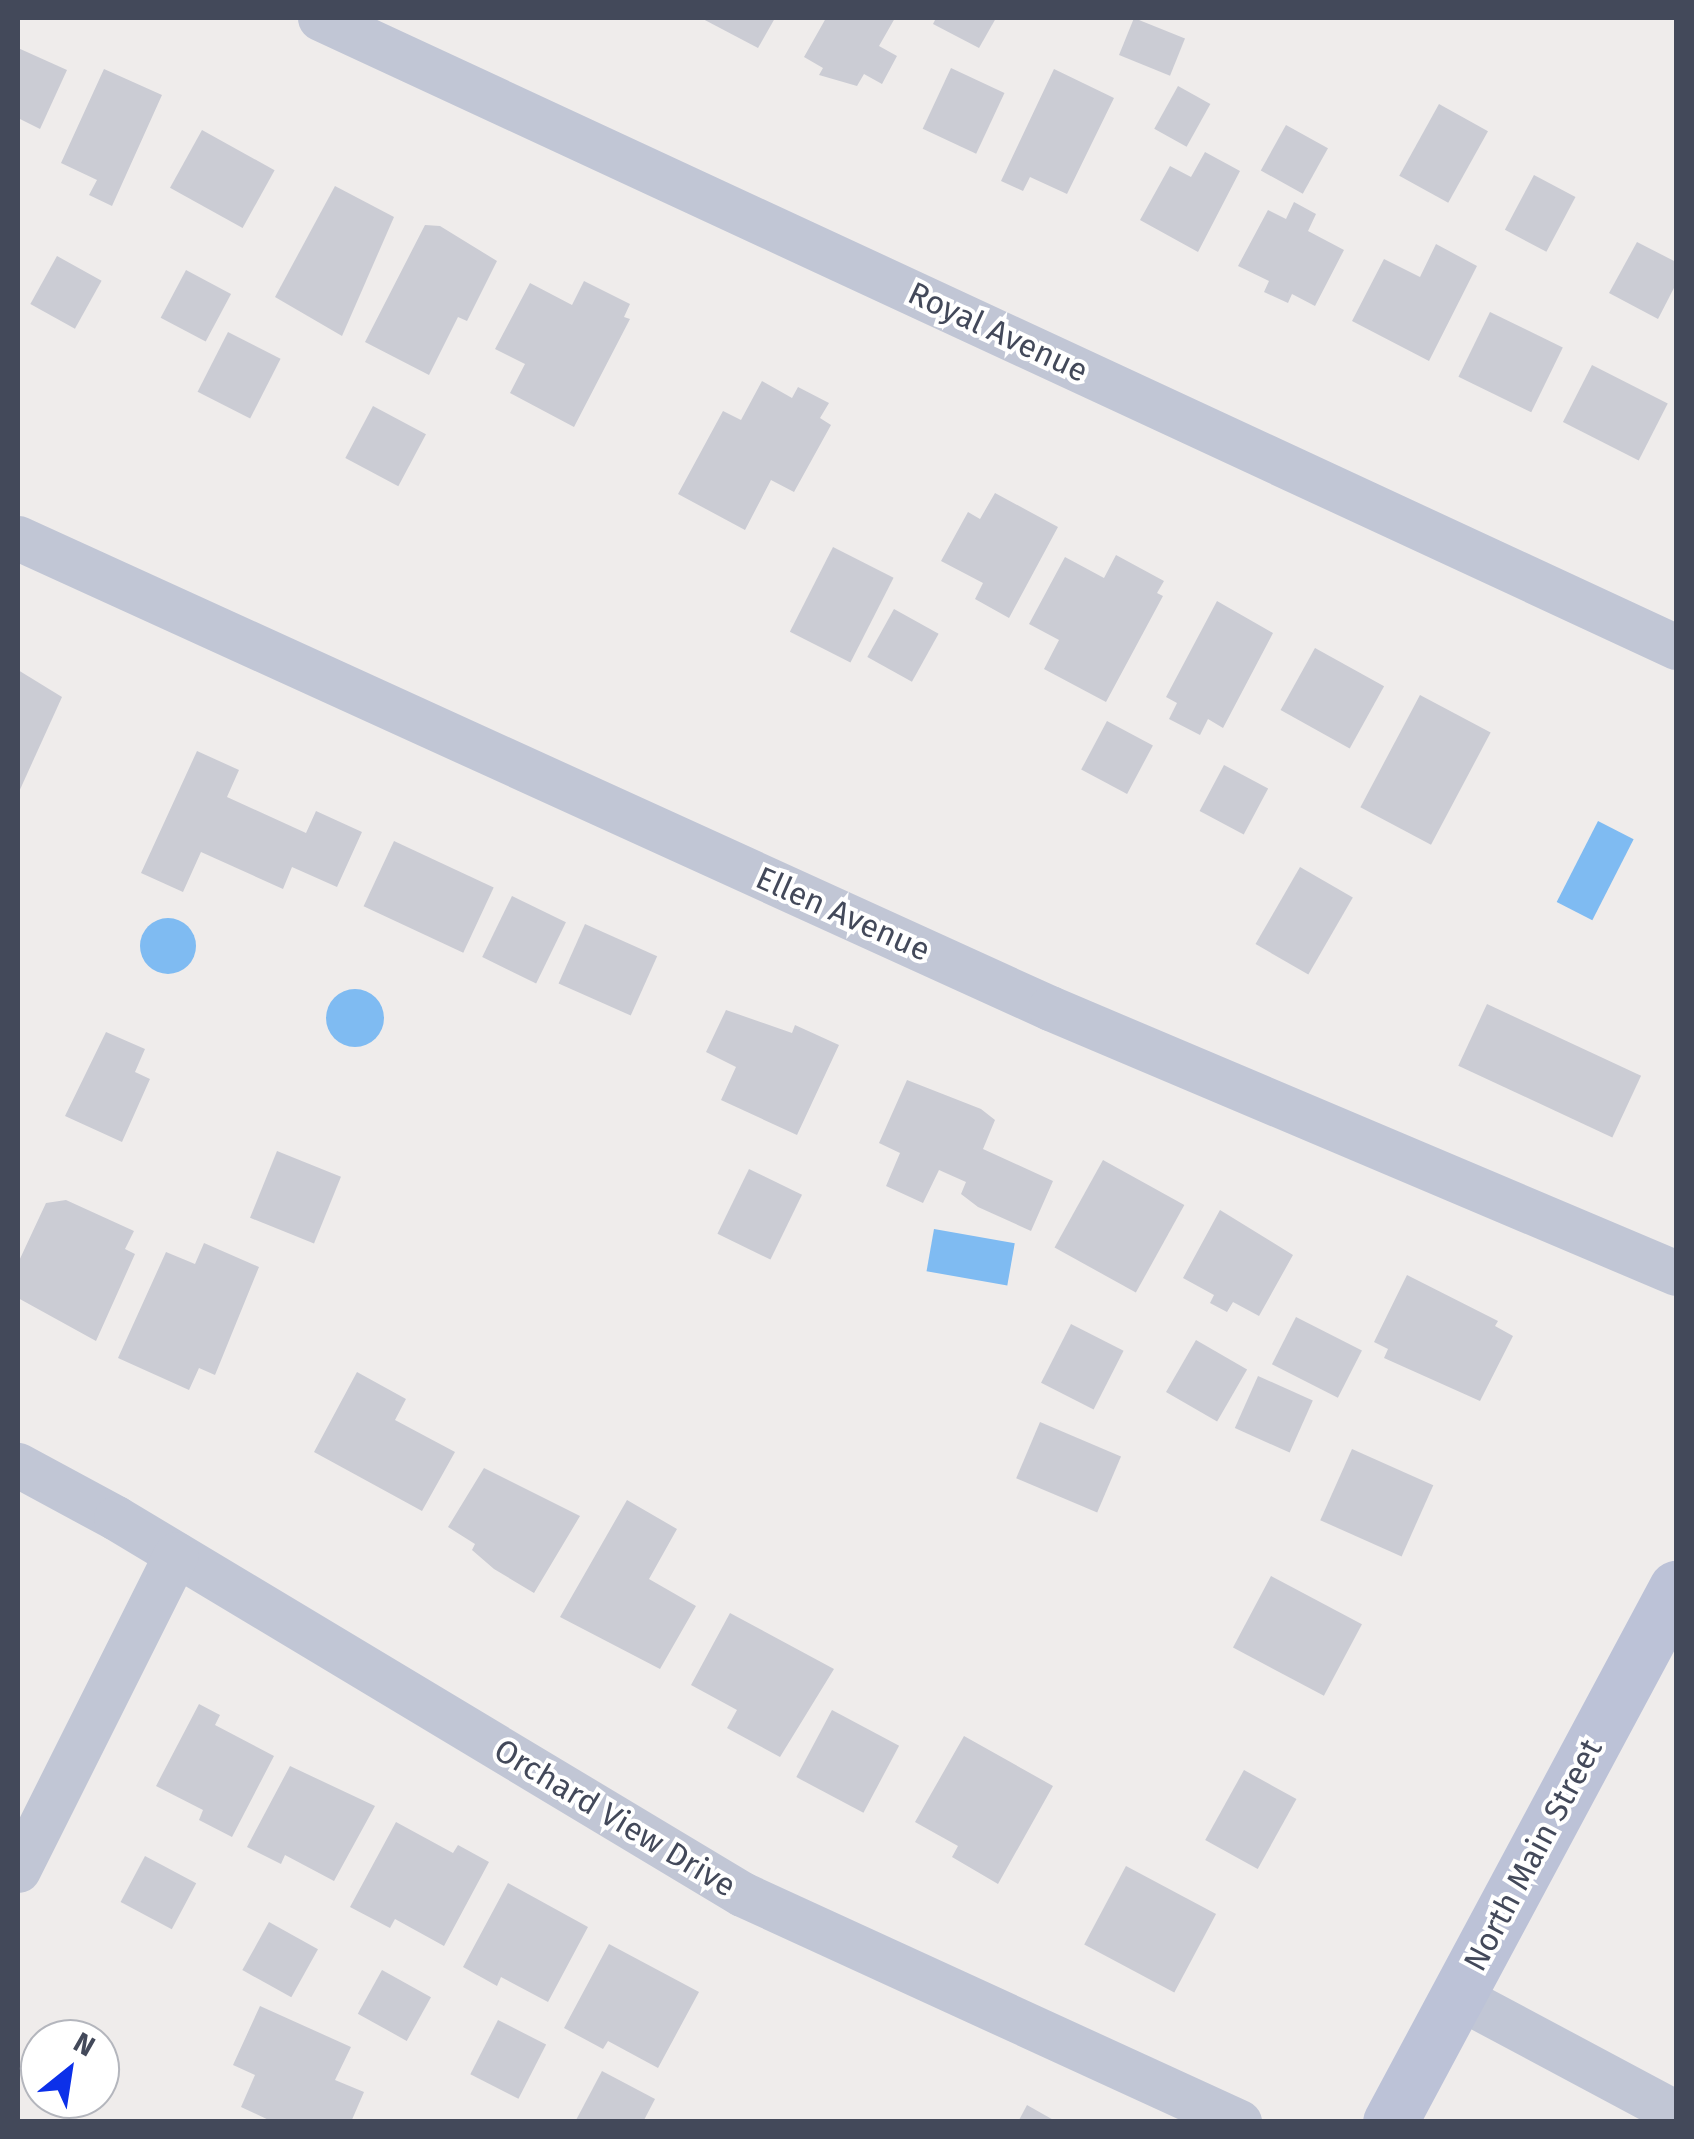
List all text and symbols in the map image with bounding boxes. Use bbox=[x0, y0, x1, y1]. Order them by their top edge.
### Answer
street label: Royal Avenue bbox=[902, 274, 1094, 390]
street label: Ellen Avenue bbox=[750, 859, 936, 969]
street label: Orchard View Drive bbox=[487, 1731, 743, 1905]
street label: North Main Street bbox=[1456, 1733, 1610, 1977]
north arrow bbox=[20, 2019, 120, 2119]
text: N bbox=[68, 2025, 101, 2063]

